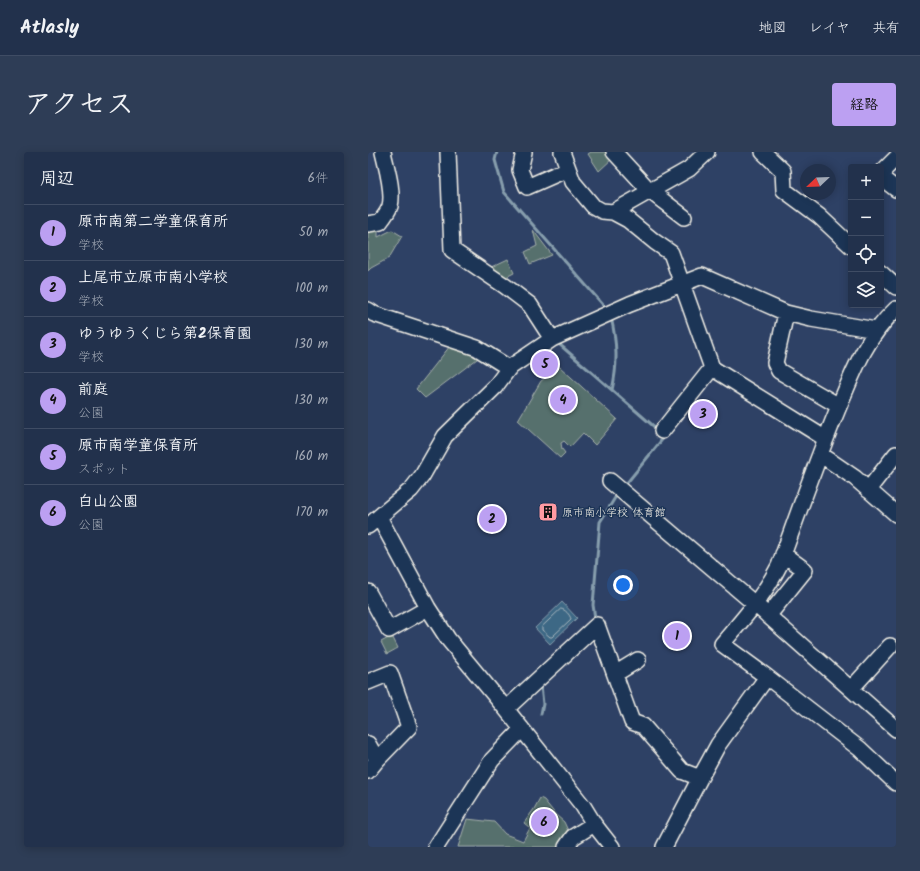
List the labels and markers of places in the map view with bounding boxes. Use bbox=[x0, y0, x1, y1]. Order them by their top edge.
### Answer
pin: 5 bbox=[532, 349, 558, 379]
pin: 4 bbox=[550, 385, 576, 415]
pin: 3 bbox=[690, 399, 716, 429]
building icon: 原市南小学校 体育館 bbox=[537, 501, 559, 523]
pin: 2 bbox=[479, 504, 505, 534]
place label: 原市南小学校 体育館 bbox=[562, 504, 665, 522]
pin: 1 bbox=[664, 621, 690, 651]
pin: 6 bbox=[531, 807, 557, 837]

